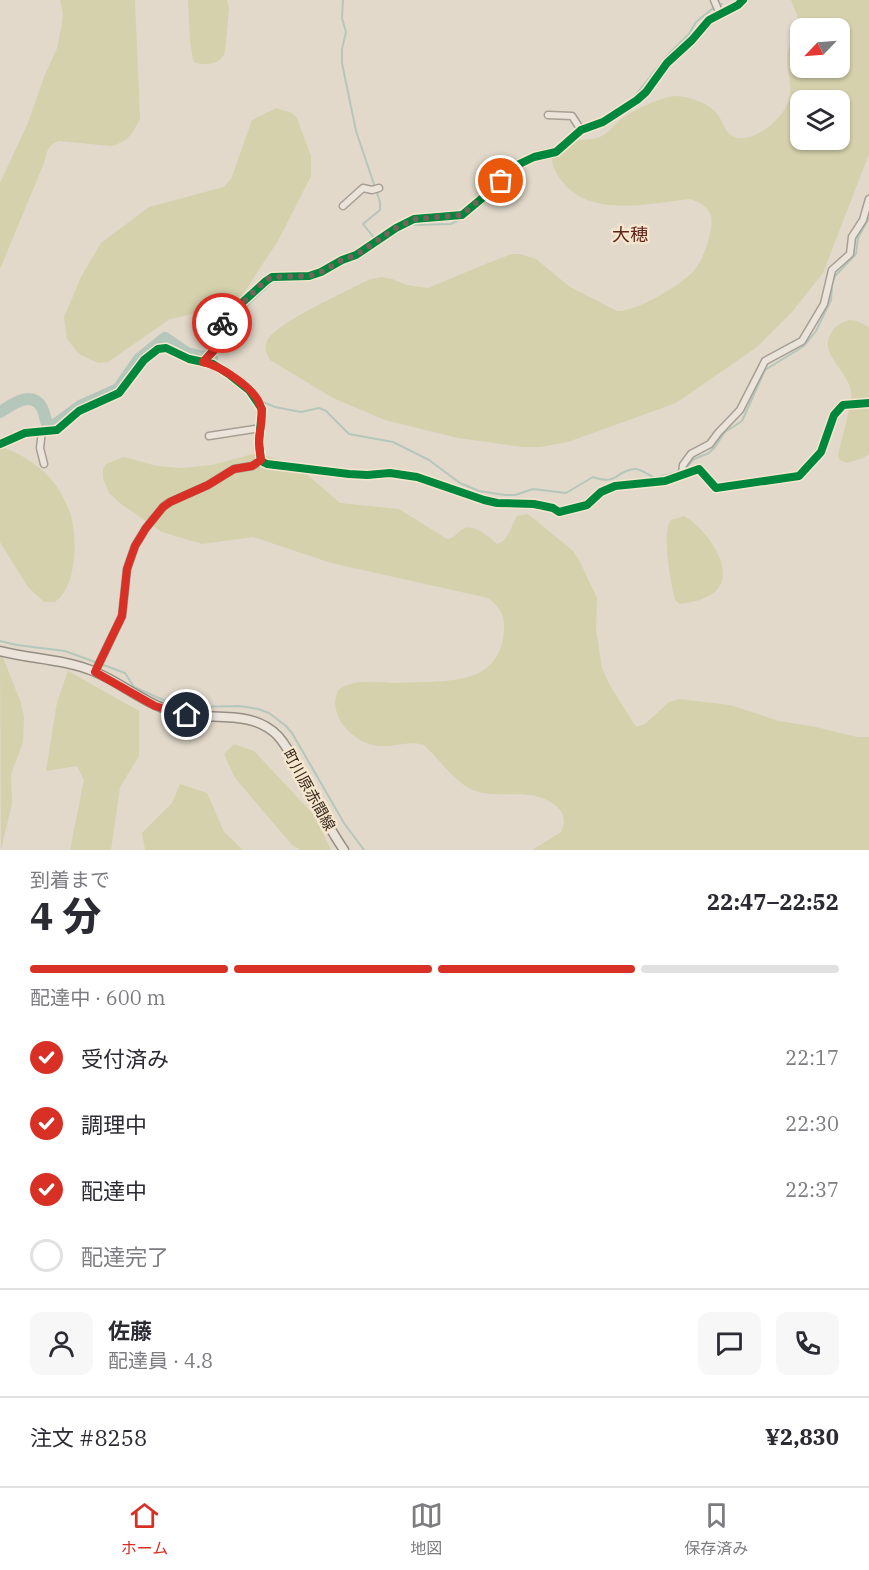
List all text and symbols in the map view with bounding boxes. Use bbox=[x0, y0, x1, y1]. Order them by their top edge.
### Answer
north arrow bbox=[790, 18, 850, 78]
map controls bbox=[790, 18, 850, 150]
button: layers bbox=[790, 90, 850, 150]
pin bbox=[475, 155, 526, 206]
icon: bag bbox=[484, 164, 517, 197]
district label: 大穂 bbox=[612, 223, 648, 246]
courier bbox=[192, 293, 252, 353]
icon: bike bbox=[206, 307, 239, 340]
pin bbox=[161, 689, 212, 740]
icon: home bbox=[170, 698, 203, 731]
street label: 町川原赤間線 bbox=[279, 746, 340, 834]
text: 到着まで bbox=[30, 866, 110, 893]
text: 22:47–22:52 bbox=[707, 887, 839, 916]
text: 4 分 bbox=[30, 890, 101, 941]
text: 配達中 · 600 m bbox=[30, 984, 165, 1011]
icon: check bbox=[30, 1041, 63, 1074]
text: 受付済み bbox=[81, 1044, 169, 1073]
text: 22:17 bbox=[785, 1044, 839, 1071]
icon: check bbox=[30, 1107, 63, 1140]
text: 調理中 bbox=[81, 1110, 147, 1139]
text: 22:30 bbox=[785, 1110, 839, 1137]
icon: check bbox=[30, 1173, 63, 1206]
text: 配達中 bbox=[81, 1176, 147, 1205]
text: 22:37 bbox=[785, 1176, 839, 1203]
text: 配達完了 bbox=[81, 1242, 169, 1271]
button: person bbox=[30, 1312, 93, 1375]
button: chat bbox=[698, 1312, 761, 1375]
button: phone bbox=[776, 1312, 839, 1375]
text: 佐藤 bbox=[108, 1316, 152, 1345]
text: 配達員 · 4.8 bbox=[108, 1347, 213, 1374]
text: ¥2,830 bbox=[765, 1422, 839, 1451]
text: 注文 #8258 bbox=[30, 1423, 147, 1452]
tab: ホーム bbox=[121, 1499, 168, 1559]
tab: 地図 bbox=[410, 1499, 443, 1559]
tab: 保存済み bbox=[684, 1499, 748, 1559]

